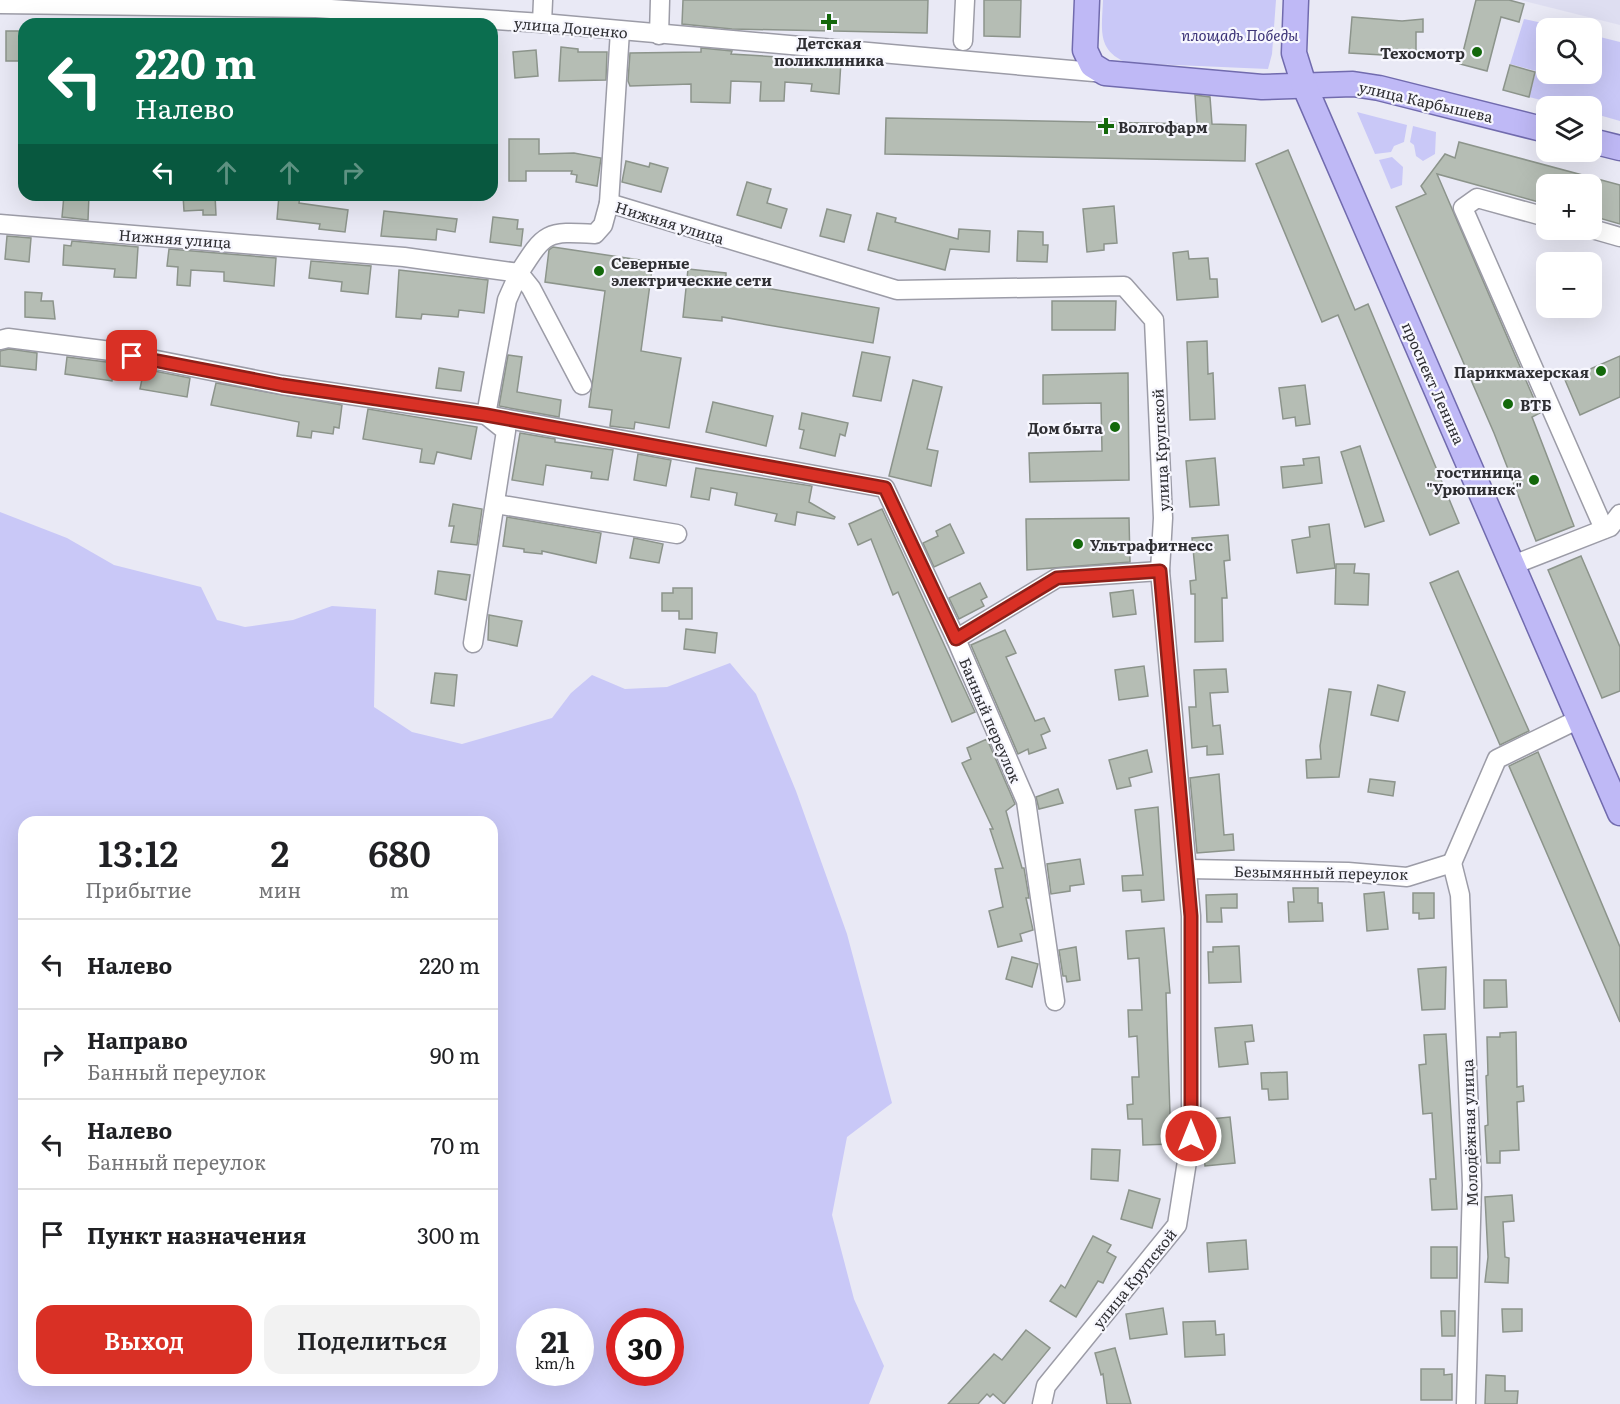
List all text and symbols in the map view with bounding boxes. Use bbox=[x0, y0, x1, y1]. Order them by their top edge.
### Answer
street label: улица Доценко bbox=[513, 11, 629, 43]
marker: Детская поликлиника bbox=[820, 13, 838, 31]
map controls bbox=[1536, 18, 1602, 318]
button: search bbox=[1536, 18, 1602, 84]
park label: площадь Победы bbox=[1181, 23, 1299, 46]
text: 220 m bbox=[135, 30, 256, 92]
place label: Детская поликлиника bbox=[774, 31, 884, 71]
place label: Техосмотр bbox=[1380, 41, 1465, 64]
icon: left bbox=[36, 42, 114, 120]
marker: Техосмотр bbox=[1470, 45, 1484, 59]
street label: улица Карбышева bbox=[1357, 74, 1496, 128]
text: Налево bbox=[135, 87, 234, 127]
button: layers bbox=[1536, 96, 1602, 162]
place label: Волгофарм bbox=[1118, 115, 1208, 138]
marker: Волгофарм bbox=[1099, 119, 1113, 133]
icon: left bbox=[147, 156, 180, 189]
icon: ahead bbox=[210, 156, 243, 189]
icon: ahead bbox=[273, 156, 306, 189]
icon: right bbox=[336, 156, 369, 189]
button: + bbox=[1536, 174, 1602, 240]
street label: Нижняя улица bbox=[613, 194, 728, 250]
street label: Нижняя улица bbox=[118, 223, 233, 253]
place label: Северные электрические сети bbox=[611, 251, 772, 291]
button: − bbox=[1536, 252, 1602, 318]
marker: Северные электрические сети bbox=[592, 264, 606, 278]
street label: проспект Ленина bbox=[1397, 318, 1472, 449]
pin bbox=[106, 330, 157, 381]
icon: arrive bbox=[115, 339, 148, 372]
place label: Парикмахерская bbox=[1454, 360, 1589, 383]
marker: Парикмахерская bbox=[1594, 364, 1608, 378]
street label: улица Крупской bbox=[1145, 388, 1175, 512]
place label: ВТБ bbox=[1520, 393, 1552, 416]
marker: ВТБ bbox=[1501, 397, 1515, 411]
place label: Дом быта bbox=[1028, 416, 1103, 439]
marker: Дом быта bbox=[1108, 420, 1122, 434]
place label: гостиница "Урюпинск" bbox=[1426, 460, 1522, 500]
marker: гостиница "Урюпинск" bbox=[1527, 473, 1541, 487]
place label: Ультрафитнесс bbox=[1090, 533, 1213, 556]
marker: Ультрафитнесс bbox=[1071, 537, 1085, 551]
street label: Банный переулок bbox=[954, 654, 1028, 786]
text: 13:12 bbox=[98, 825, 178, 878]
text: 2 bbox=[270, 825, 289, 878]
text: 680 bbox=[368, 825, 431, 878]
street label: Безымянный переулок bbox=[1234, 859, 1408, 885]
text: Прибытие bbox=[85, 874, 191, 904]
text: мин bbox=[259, 874, 301, 904]
text: m bbox=[390, 874, 409, 904]
icon: left bbox=[36, 948, 69, 981]
text: Налево bbox=[87, 948, 172, 981]
text: 220 m bbox=[419, 948, 480, 981]
text: Направо bbox=[87, 1023, 188, 1056]
icon: right bbox=[36, 1038, 69, 1071]
text: 90 m bbox=[430, 1038, 480, 1071]
text: Банный переулок bbox=[87, 1056, 266, 1086]
street label: Молодёжная улица bbox=[1455, 1058, 1483, 1207]
position arrow bbox=[1159, 1104, 1223, 1168]
text: Налево bbox=[87, 1113, 172, 1146]
icon: left bbox=[36, 1128, 69, 1161]
text: 70 m bbox=[430, 1128, 480, 1161]
text: Банный переулок bbox=[87, 1146, 266, 1176]
icon: arrive bbox=[36, 1218, 69, 1251]
text: Пункт назначения bbox=[87, 1218, 306, 1251]
text: 300 m bbox=[417, 1218, 480, 1251]
street label: улица Крупской bbox=[1086, 1223, 1182, 1333]
button: Выход bbox=[36, 1305, 252, 1374]
button: Поделиться bbox=[264, 1305, 480, 1374]
speed limit sign: 30 bbox=[606, 1308, 684, 1386]
text: 21 bbox=[541, 1318, 569, 1362]
text: km/h bbox=[535, 1351, 575, 1374]

